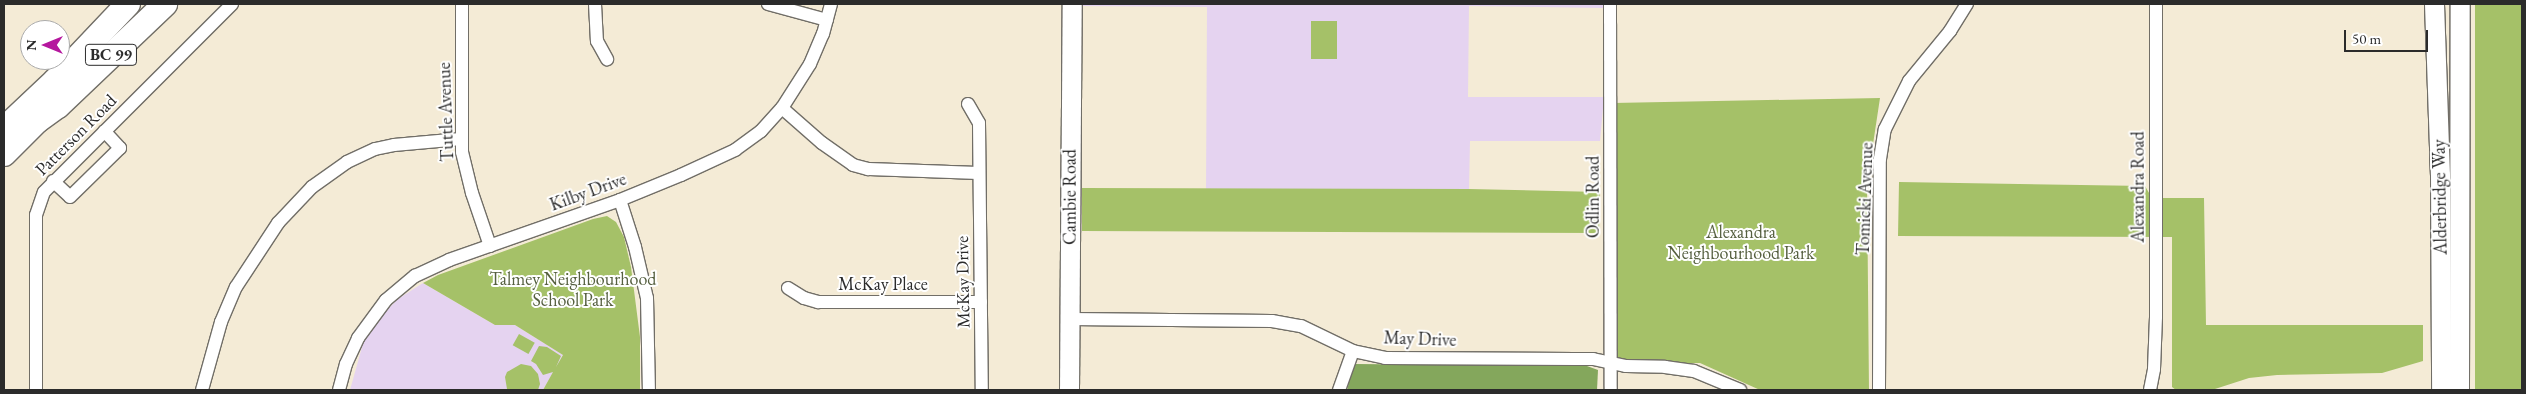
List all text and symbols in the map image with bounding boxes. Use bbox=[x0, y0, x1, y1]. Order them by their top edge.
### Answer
north arrow bbox=[20, 20, 70, 70]
scale bar bbox=[2346, 20, 2430, 52]
text: 50 m bbox=[2352, 29, 2381, 48]
text: N bbox=[22, 39, 40, 51]
road number: BC 99 bbox=[85, 42, 137, 68]
street label: Tuttle Avenue bbox=[433, 62, 459, 162]
street label: Patterson Road bbox=[31, 90, 121, 180]
street label: Alexandra Road bbox=[2127, 131, 2149, 243]
street label: Alderbridge Way bbox=[2428, 139, 2452, 255]
street label: Tomicki Avenue bbox=[1852, 142, 1878, 256]
street label: Cambie Road bbox=[1059, 149, 1081, 245]
street label: Odlin Road bbox=[1582, 156, 1604, 238]
street label: Kilby Drive bbox=[547, 168, 629, 216]
park label: Alexandra Neighbourhood Park bbox=[1668, 222, 1814, 264]
street label: McKay Drive bbox=[951, 236, 975, 328]
park label: Talmey Neighbourhood School Park bbox=[490, 269, 656, 312]
street label: McKay Place bbox=[838, 273, 928, 295]
street label: May Drive bbox=[1383, 327, 1457, 351]

